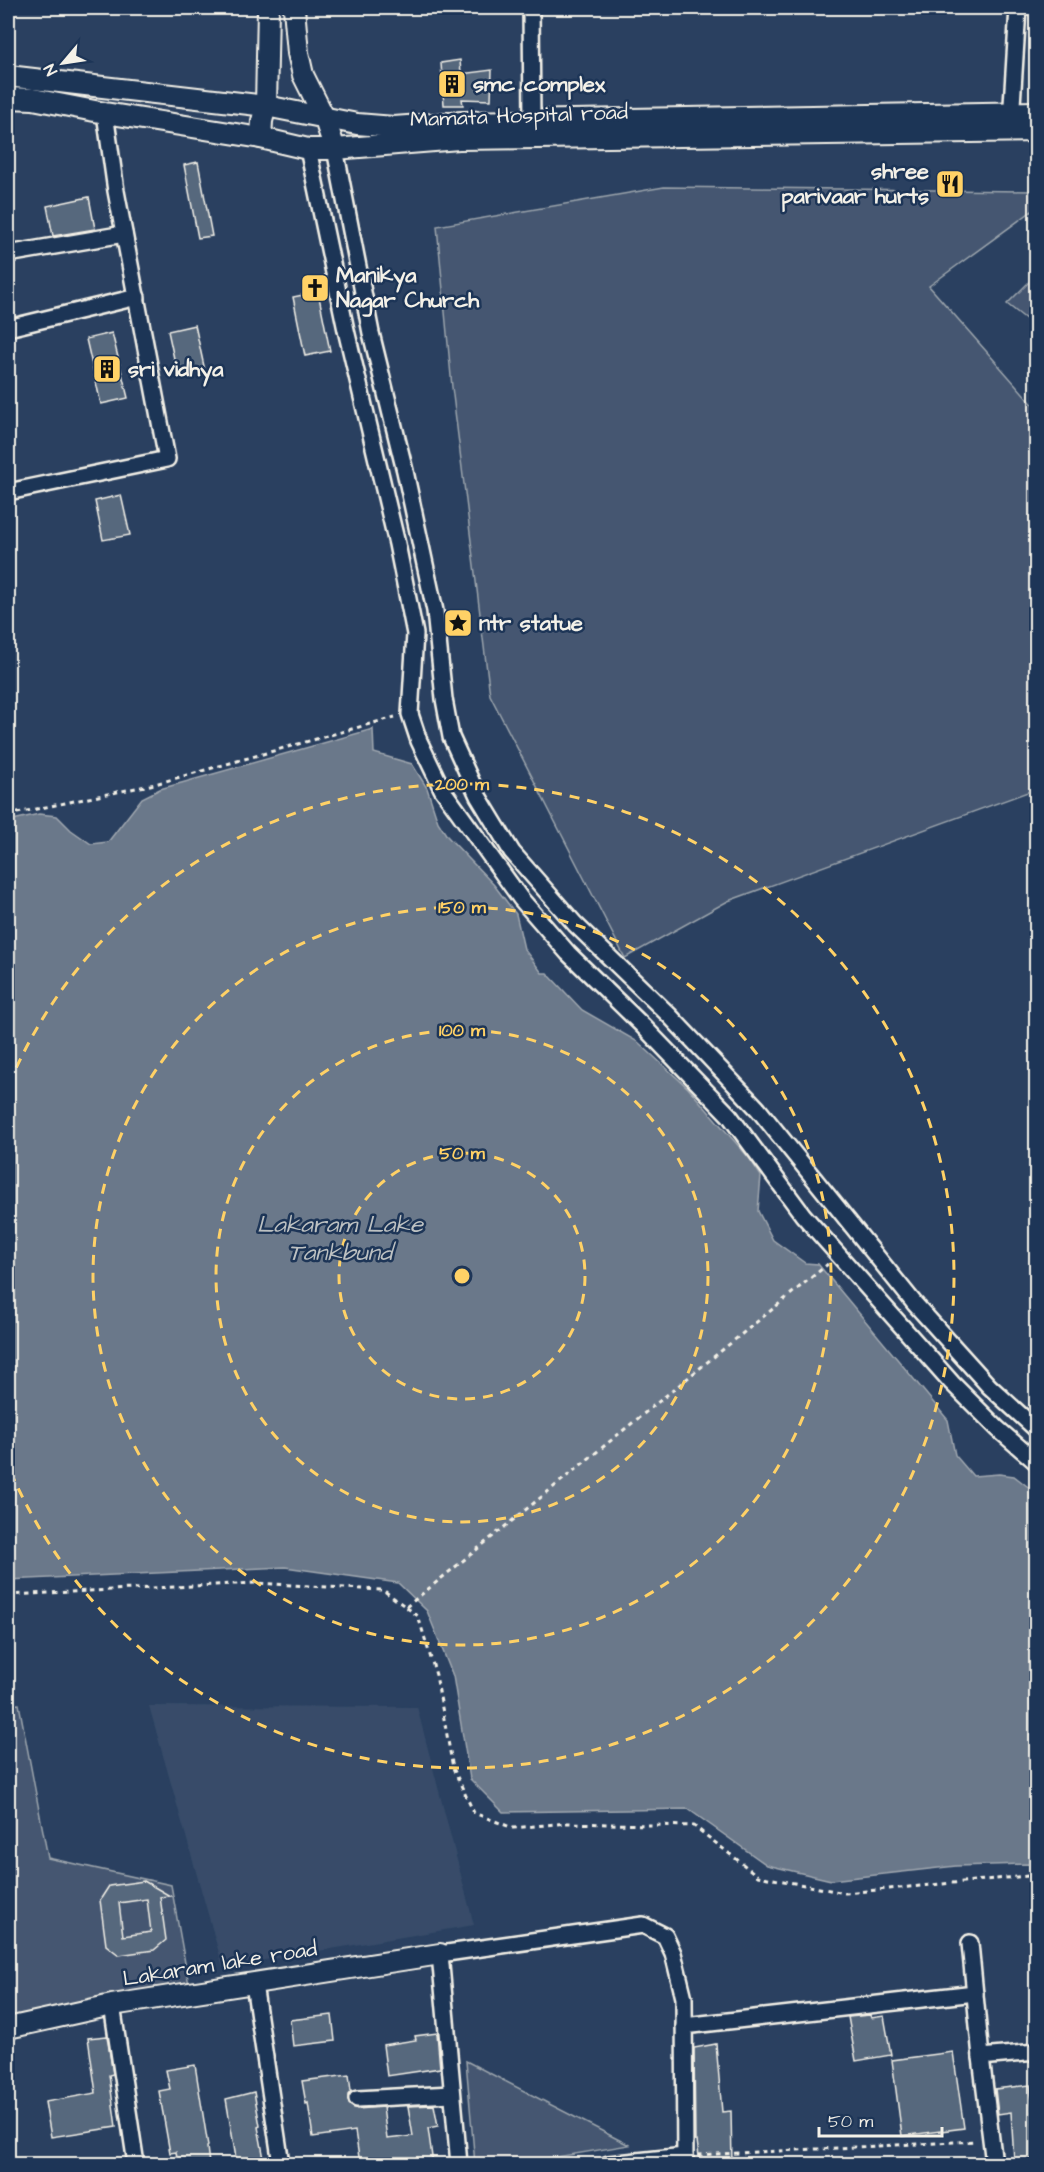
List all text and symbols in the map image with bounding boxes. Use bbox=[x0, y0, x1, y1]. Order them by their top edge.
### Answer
north arrow bbox=[33, 33, 93, 93]
text: N bbox=[39, 60, 63, 80]
building icon: smc complex bbox=[436, 68, 468, 100]
place label: smc complex bbox=[473, 69, 606, 100]
street label: Mamata Hospital road bbox=[409, 97, 629, 135]
place label: shree parivaar hurts bbox=[781, 156, 929, 212]
restaurant icon: shree parivaar hurts bbox=[934, 168, 966, 200]
place label: Manikya Nagar Church bbox=[336, 260, 480, 317]
church icon: Manikya Nagar Church bbox=[299, 272, 331, 304]
building icon: sri vidhya bbox=[91, 353, 123, 385]
place label: sri vidhya bbox=[128, 354, 224, 387]
place icon: ntr statue bbox=[442, 607, 474, 639]
place label: ntr statue bbox=[479, 608, 583, 639]
text: 200 m bbox=[434, 772, 490, 797]
text: 150 m bbox=[438, 895, 487, 920]
text: 100 m bbox=[439, 1018, 486, 1043]
text: 50 m bbox=[439, 1141, 486, 1166]
water label: Lakaram Lake Tankbund bbox=[257, 1208, 424, 1270]
centre of rings bbox=[452, 1266, 472, 1286]
street label: Lakaram lake road bbox=[121, 1933, 319, 1995]
scale bar bbox=[819, 2100, 942, 2138]
text: 50 m bbox=[828, 2109, 873, 2134]

